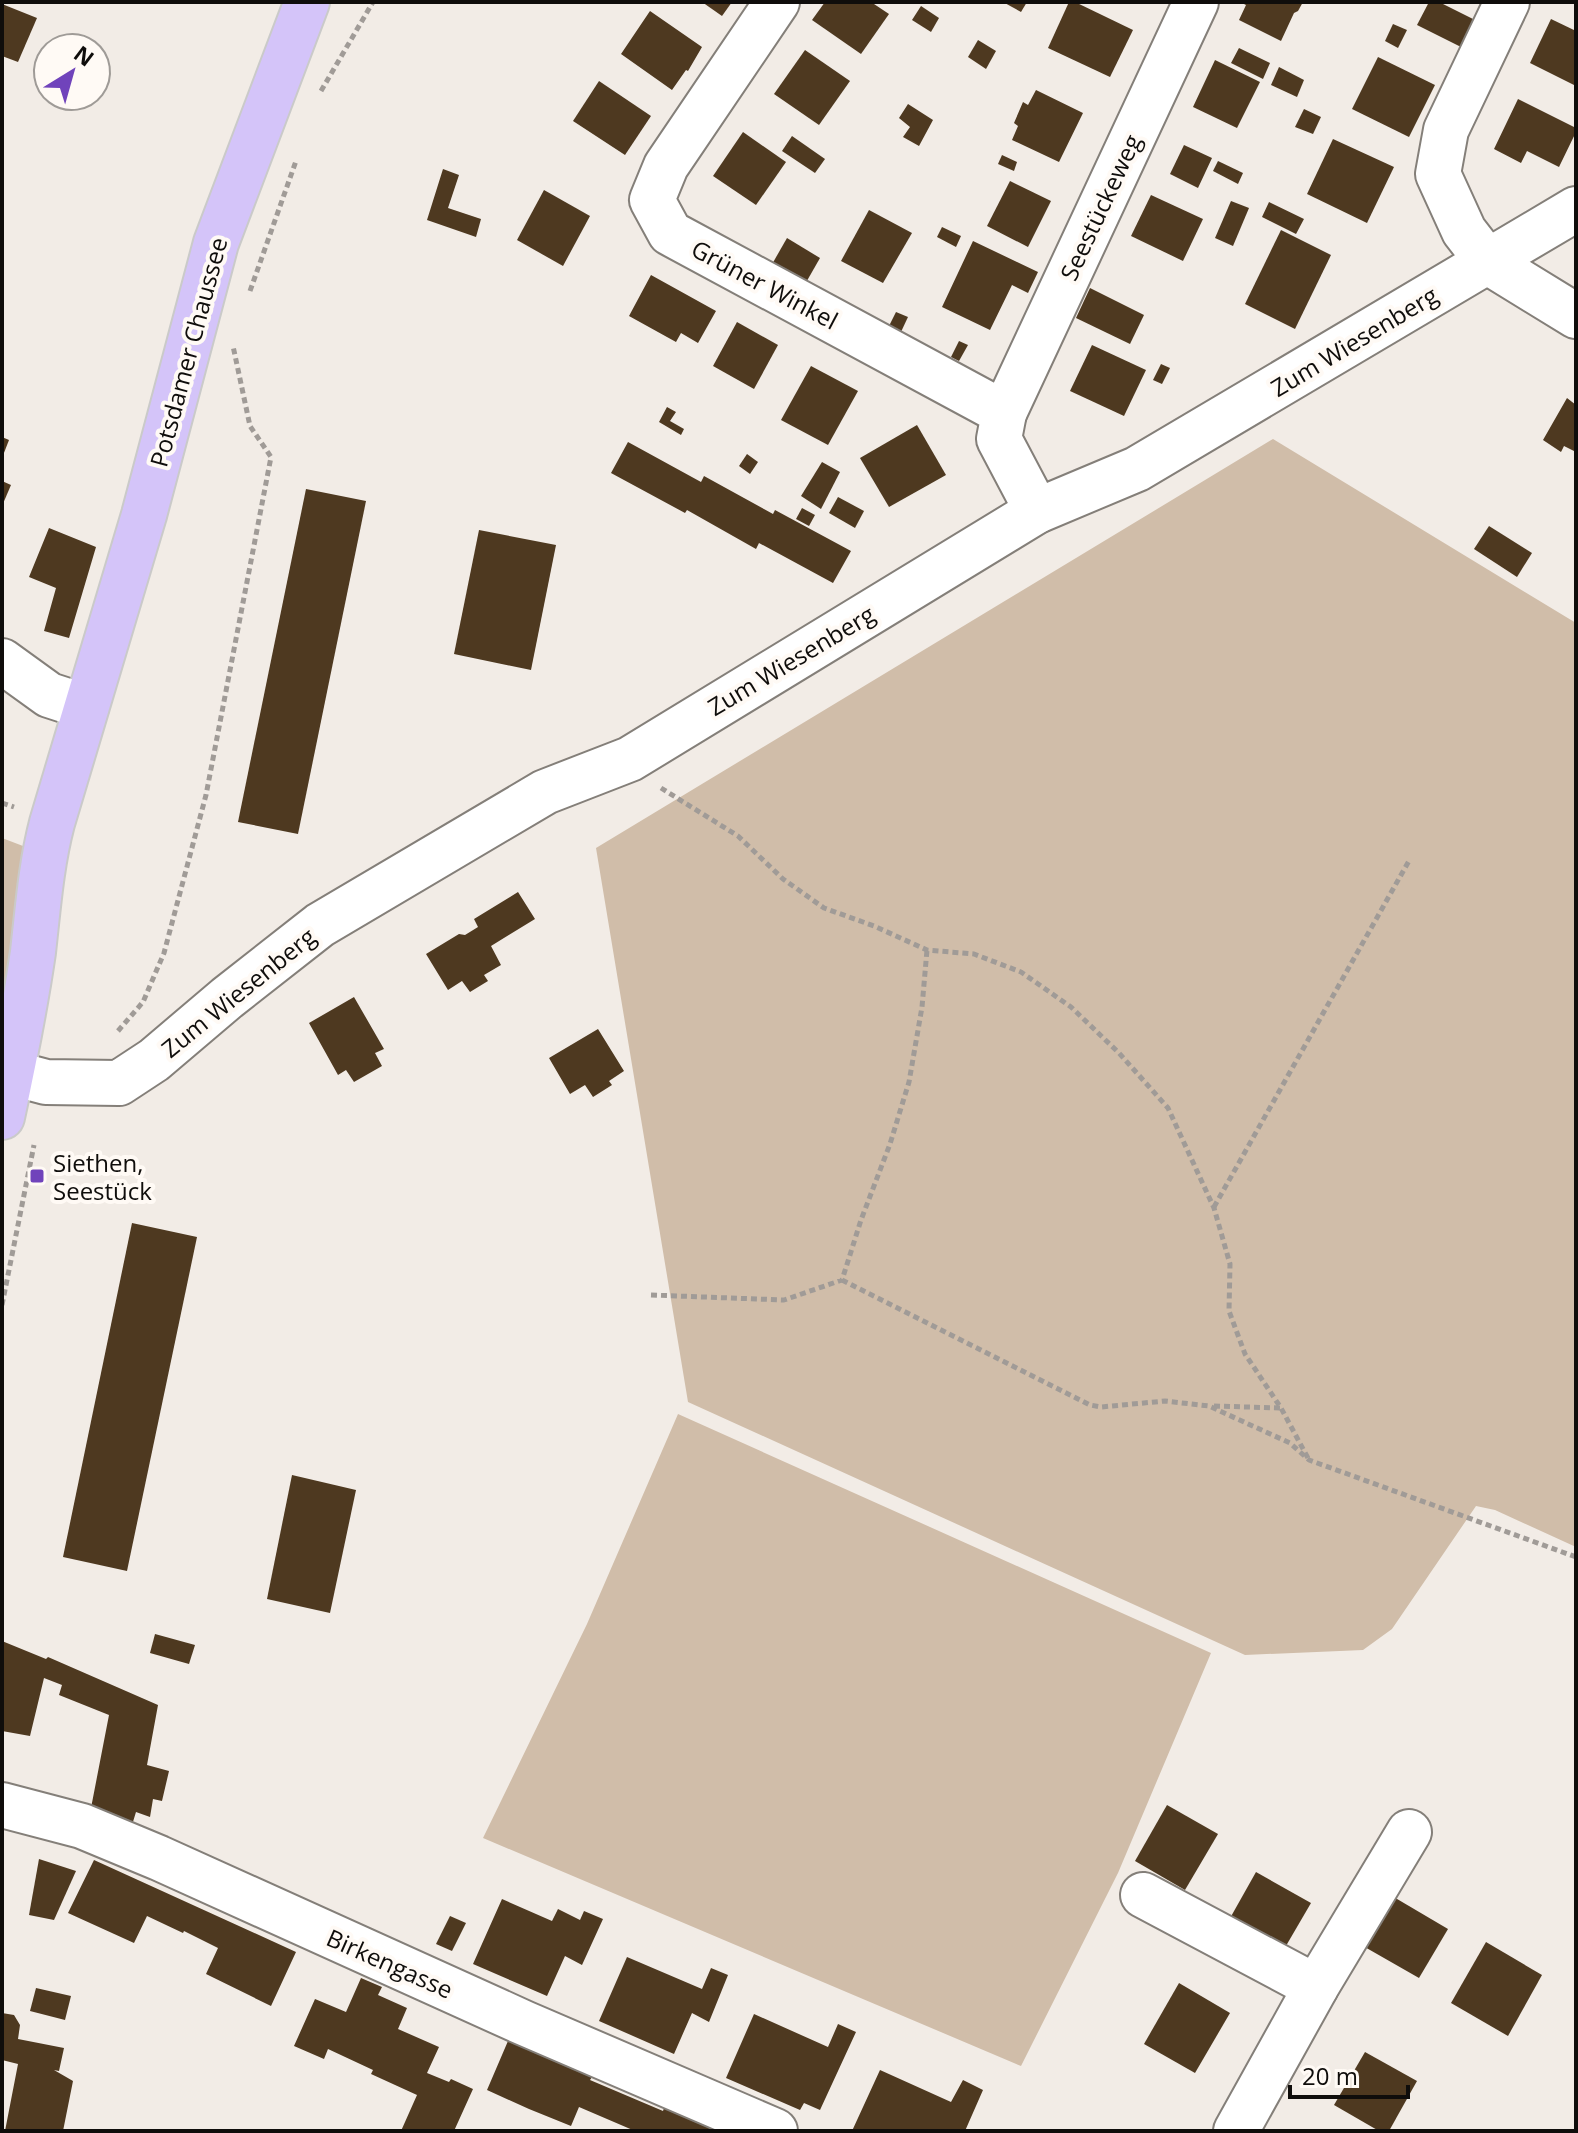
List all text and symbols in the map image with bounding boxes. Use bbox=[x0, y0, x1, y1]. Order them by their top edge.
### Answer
north arrow bbox=[32, 32, 112, 112]
text: N bbox=[68, 38, 101, 73]
street label: Seestückeweg bbox=[1052, 129, 1148, 285]
street label: Grüner Winkel bbox=[686, 232, 844, 336]
street label: Potsdamer Chaussee bbox=[141, 234, 235, 470]
street label: Zum Wiesenberg bbox=[1264, 278, 1444, 404]
street label: Zum Wiesenberg bbox=[701, 597, 881, 723]
street label: Zum Wiesenberg bbox=[154, 920, 322, 1064]
place label: Siethen, Seestück bbox=[53, 1146, 152, 1207]
marker: Siethen, Seestück bbox=[28, 1167, 46, 1185]
street label: Birkengasse bbox=[322, 1920, 458, 2006]
scale bar bbox=[1290, 2049, 1408, 2099]
text: 20 m bbox=[1302, 2059, 1358, 2092]

